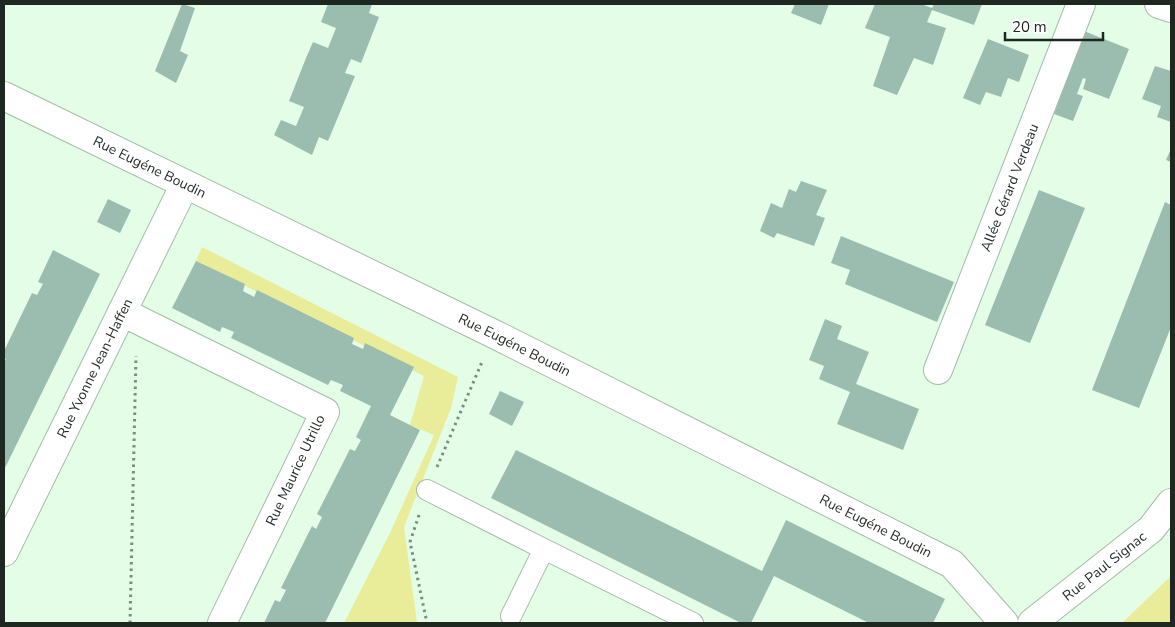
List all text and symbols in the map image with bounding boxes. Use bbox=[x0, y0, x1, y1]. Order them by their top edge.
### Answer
scale bar bbox=[1005, 10, 1102, 42]
text: 20 m bbox=[1012, 17, 1047, 37]
street label: Allée Gérard Verdeau bbox=[976, 121, 1043, 254]
street label: Rue Eugéne Boudin bbox=[90, 132, 209, 203]
street label: Rue Yvonne Jean-Haffen bbox=[53, 295, 137, 441]
street label: Rue Eugéne Boudin bbox=[455, 309, 574, 381]
street label: Rue Maurice Utrillo bbox=[261, 411, 330, 529]
street label: Rue Eugéne Boudin bbox=[816, 490, 935, 562]
street label: Rue Paul Signac bbox=[1059, 527, 1151, 605]

